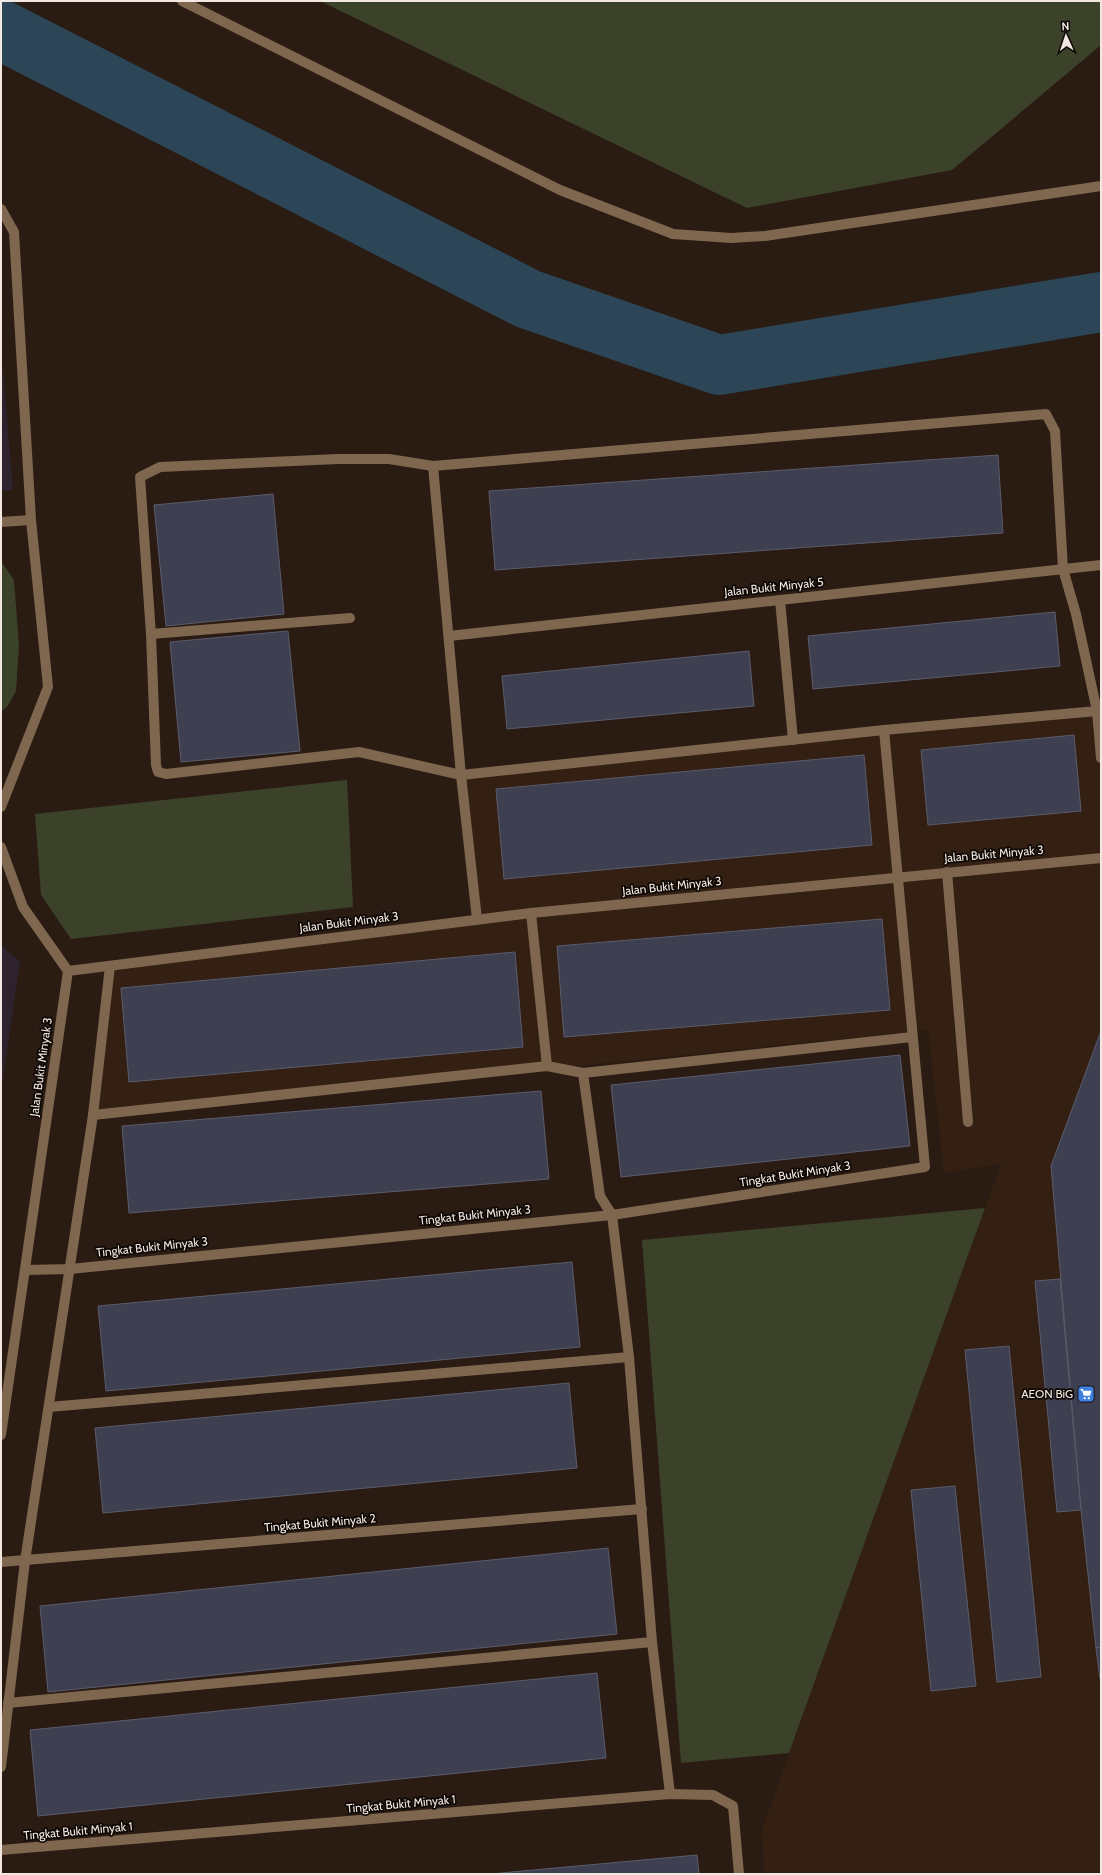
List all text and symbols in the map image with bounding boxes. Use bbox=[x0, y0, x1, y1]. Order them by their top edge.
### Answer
north arrow bbox=[1046, 16, 1086, 56]
text: N bbox=[1061, 19, 1070, 33]
street label: Jalan Bukit Minyak 5 bbox=[723, 574, 824, 599]
street label: Jalan Bukit Minyak 3 bbox=[943, 842, 1044, 865]
street label: Jalan Bukit Minyak 3 bbox=[621, 873, 722, 898]
street label: Jalan Bukit Minyak 3 bbox=[298, 908, 399, 935]
street label: Jalan Bukit Minyak 3 bbox=[26, 1016, 55, 1118]
street label: Tingkat Bukit Minyak 3 bbox=[738, 1157, 852, 1190]
street label: Tingkat Bukit Minyak 3 bbox=[418, 1201, 532, 1228]
street label: Tingkat Bukit Minyak 3 bbox=[95, 1233, 209, 1260]
supermarket icon: AEON BiG bbox=[1076, 1384, 1096, 1404]
place label: AEON BiG bbox=[1021, 1386, 1073, 1401]
street label: Tingkat Bukit Minyak 2 bbox=[263, 1510, 376, 1535]
street label: Tingkat Bukit Minyak 1 bbox=[346, 1791, 456, 1816]
street label: Tingkat Bukit Minyak 1 bbox=[23, 1818, 133, 1843]

